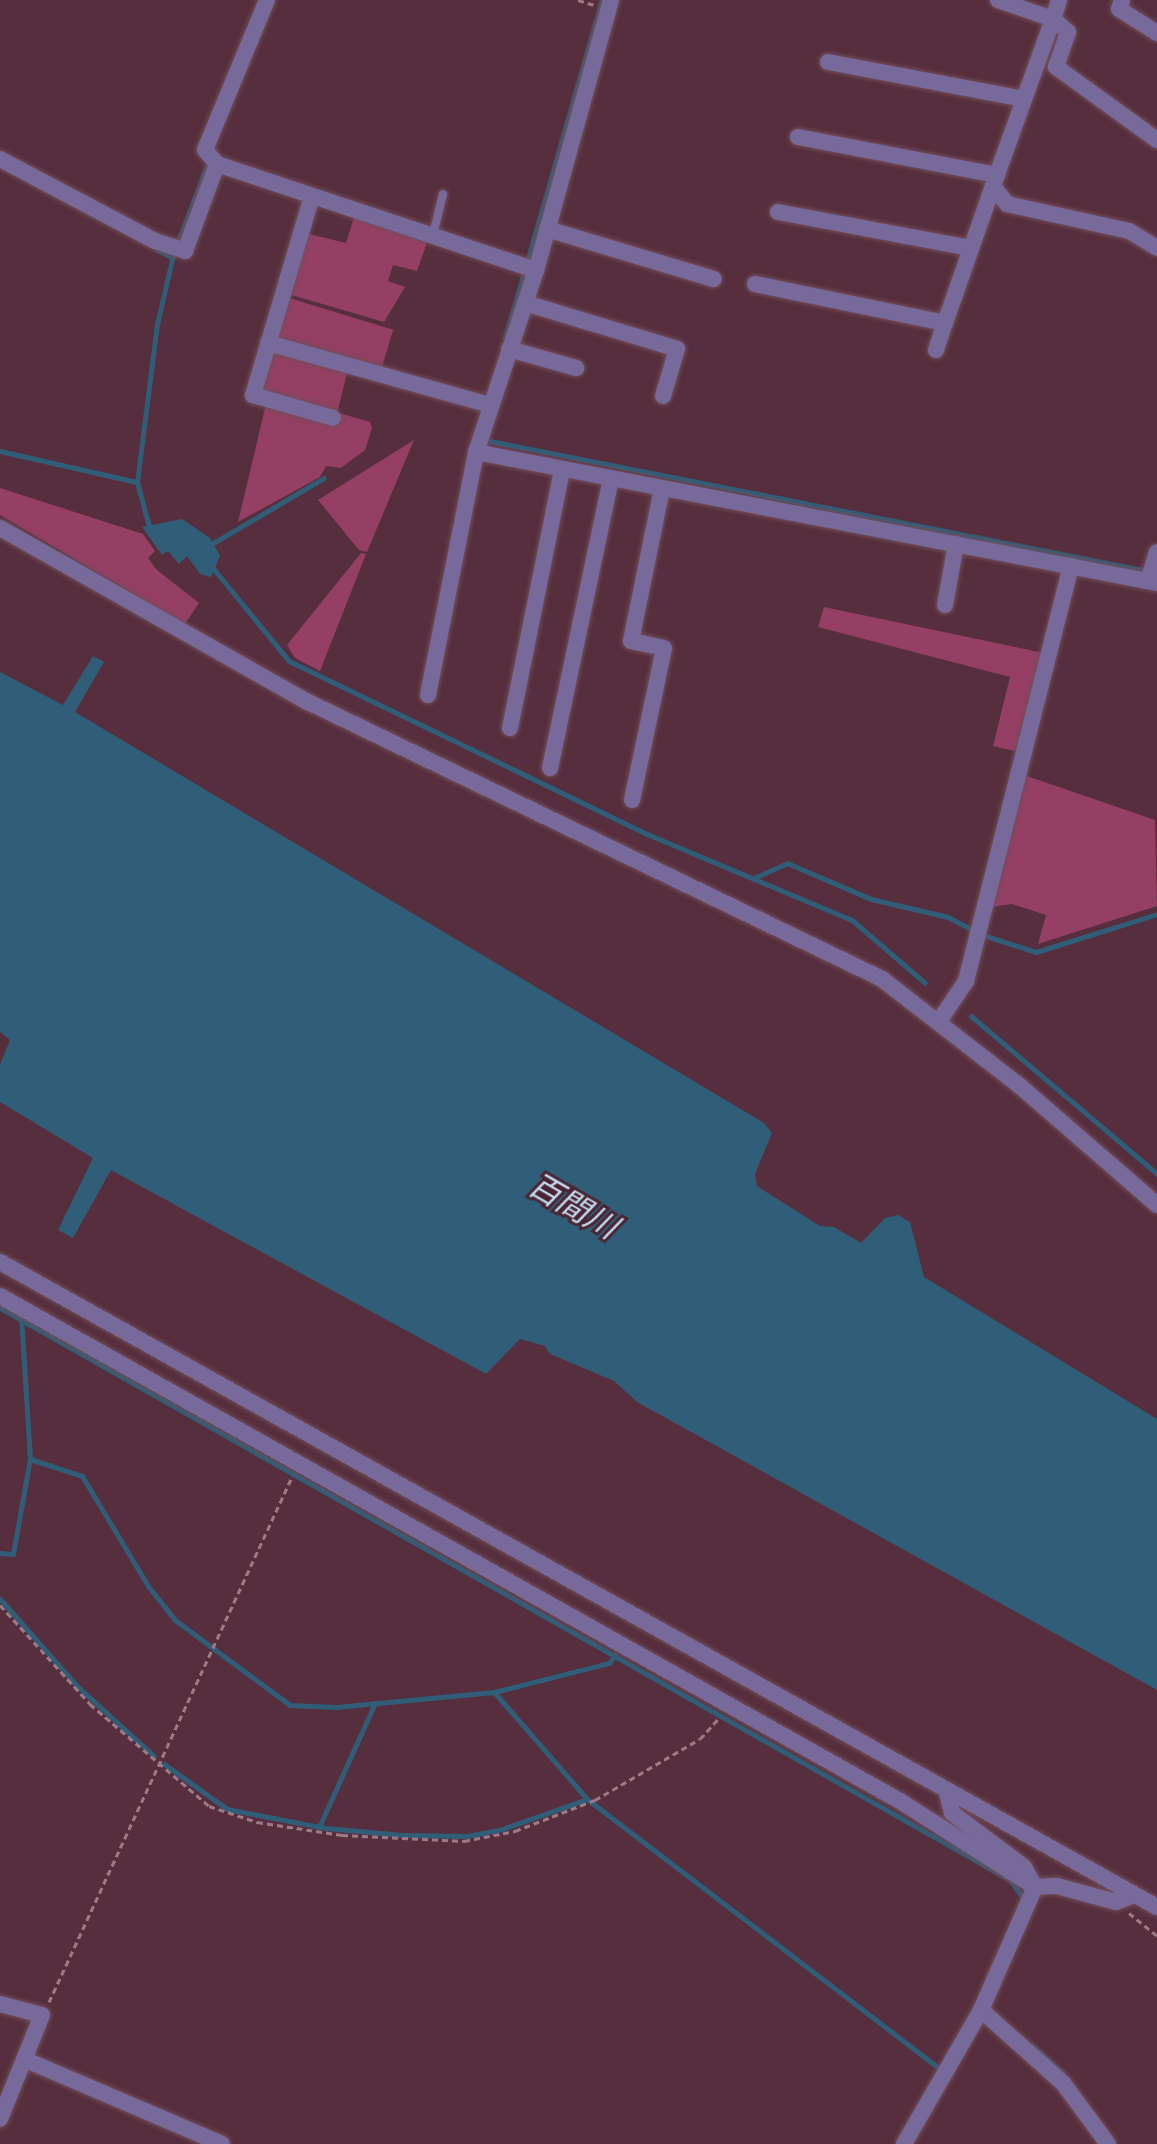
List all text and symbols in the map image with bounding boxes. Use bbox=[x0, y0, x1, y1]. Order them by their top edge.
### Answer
water label: 百間川 bbox=[521, 1167, 623, 1249]

